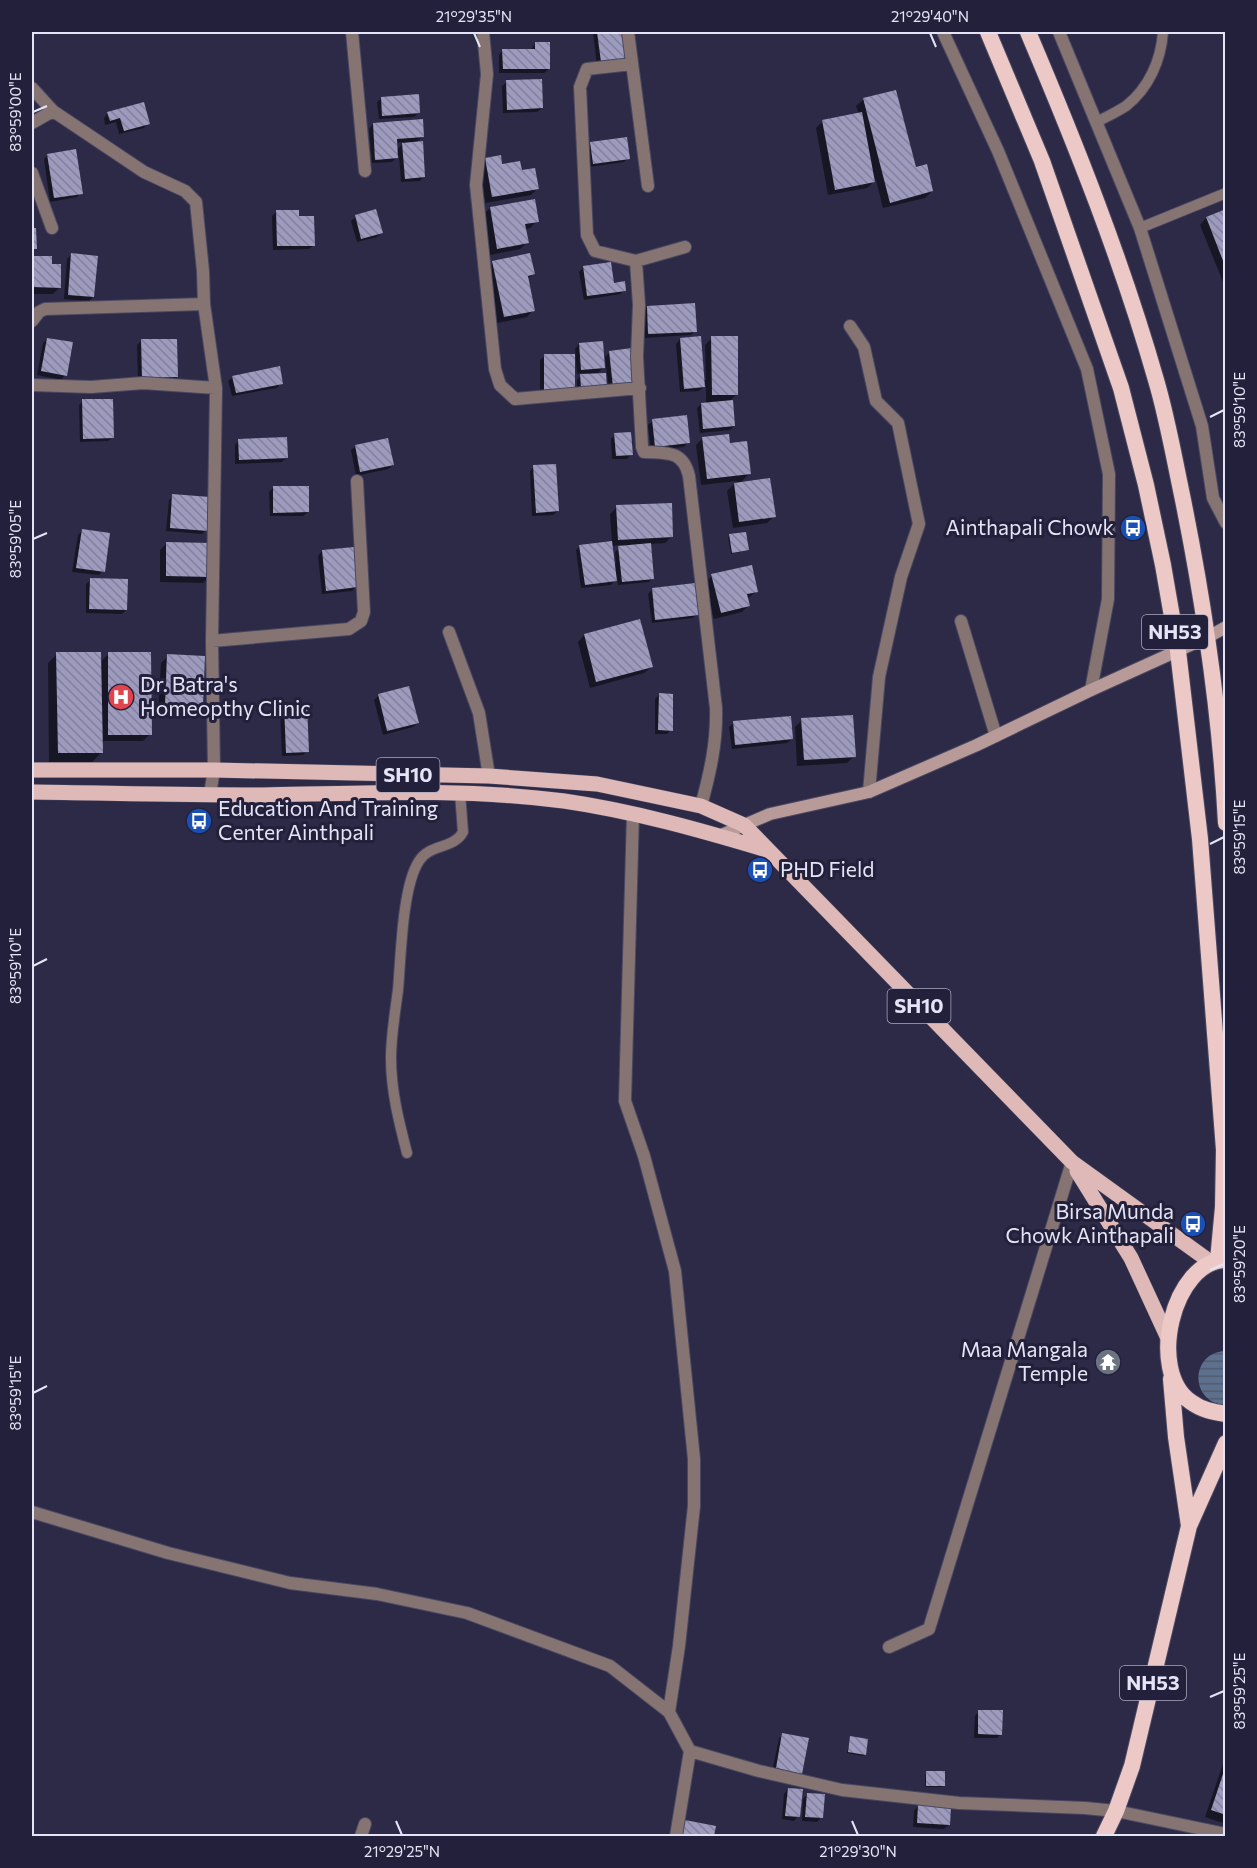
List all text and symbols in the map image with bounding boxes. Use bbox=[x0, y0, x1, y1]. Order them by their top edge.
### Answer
text: 21°29'35"N bbox=[436, 7, 512, 25]
text: 21°29'40"N bbox=[891, 7, 969, 25]
text: 83°59'00"E bbox=[6, 72, 24, 152]
text: 83°59'10"E bbox=[1230, 372, 1248, 448]
text: 83°59'05"E bbox=[6, 500, 24, 578]
bus stop icon: Ainthapali Chowk bbox=[1118, 513, 1148, 543]
place label: Ainthapali Chowk bbox=[946, 514, 1114, 539]
road number: NH53 bbox=[1142, 615, 1208, 649]
place label: Dr. Batra's Homeopthy Clinic bbox=[140, 671, 311, 720]
hospital icon: Dr. Batra's Homeopthy Clinic bbox=[106, 682, 136, 712]
road number: SH10 bbox=[376, 758, 440, 792]
place label: Education And Training Center Ainthpali bbox=[218, 795, 438, 844]
text: 83°59'15"E bbox=[1230, 799, 1248, 874]
bus stop icon: Education And Training Center Ainthpali bbox=[184, 806, 214, 836]
bus stop icon: PHD Field bbox=[745, 855, 775, 885]
place label: PHD Field bbox=[780, 856, 874, 881]
text: 83°59'10"E bbox=[6, 928, 24, 1004]
road number: SH10 bbox=[888, 989, 950, 1023]
place label: Birsa Munda Chowk Ainthapali bbox=[1006, 1198, 1174, 1247]
bus stop icon: Birsa Munda Chowk Ainthapali bbox=[1178, 1209, 1208, 1239]
text: 83°59'20"E bbox=[1230, 1225, 1248, 1303]
place label: Maa Mangala Temple bbox=[961, 1336, 1088, 1385]
temple icon: Maa Mangala Temple bbox=[1093, 1347, 1123, 1377]
text: 83°59'15"E bbox=[6, 1355, 24, 1430]
text: 83°59'25"E bbox=[1230, 1652, 1248, 1729]
road number: NH53 bbox=[1120, 1666, 1186, 1700]
text: 21°29'25"N bbox=[364, 1842, 440, 1860]
text: 21°29'30"N bbox=[819, 1842, 897, 1860]

